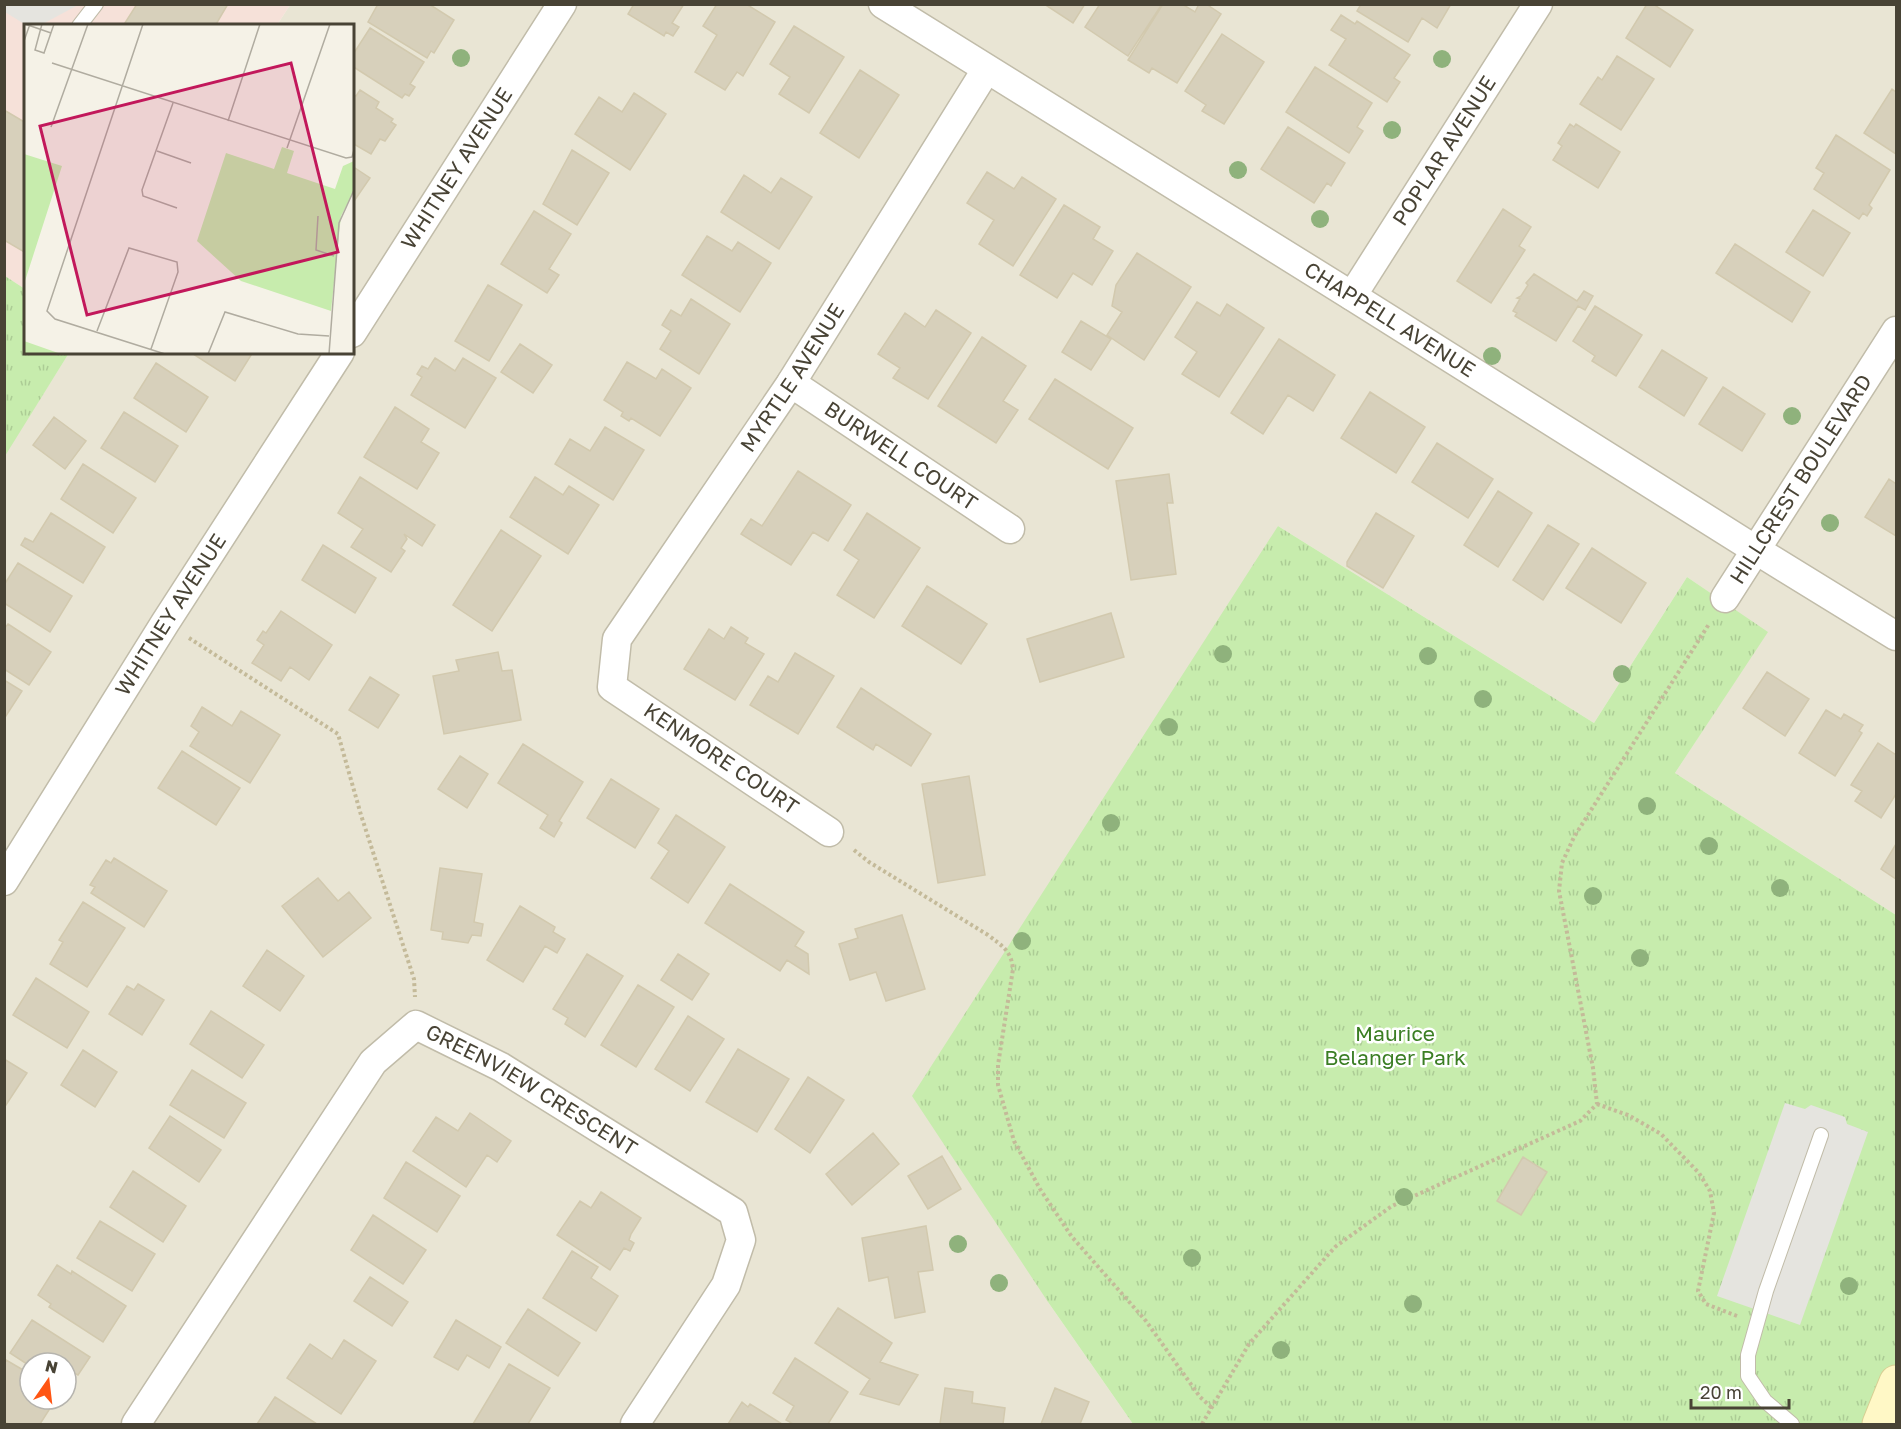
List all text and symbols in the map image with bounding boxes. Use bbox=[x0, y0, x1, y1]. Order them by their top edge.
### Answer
inset map bbox=[24, 24, 354, 354]
street label: POPLAR AVENUE bbox=[1386, 71, 1501, 230]
street label: WHITNEY AVENUE bbox=[395, 82, 517, 254]
street label: CHAPPELL AVENUE bbox=[1300, 256, 1481, 382]
street label: MYRTLE AVENUE bbox=[734, 298, 849, 457]
street label: HILLCREST BOULEVARD bbox=[1724, 369, 1877, 588]
street label: BURWELL COURT bbox=[820, 395, 983, 516]
street label: WHITNEY AVENUE bbox=[109, 529, 231, 700]
street label: KENMORE COURT bbox=[639, 697, 804, 820]
street label: GREENVIEW CRESCENT bbox=[422, 1018, 642, 1161]
park label: Maurice Belanger Park bbox=[1324, 1020, 1466, 1070]
north arrow bbox=[18, 1351, 78, 1411]
text: N bbox=[43, 1355, 60, 1378]
scale bar bbox=[1691, 1372, 1788, 1410]
text: 20 m bbox=[1700, 1381, 1742, 1403]

